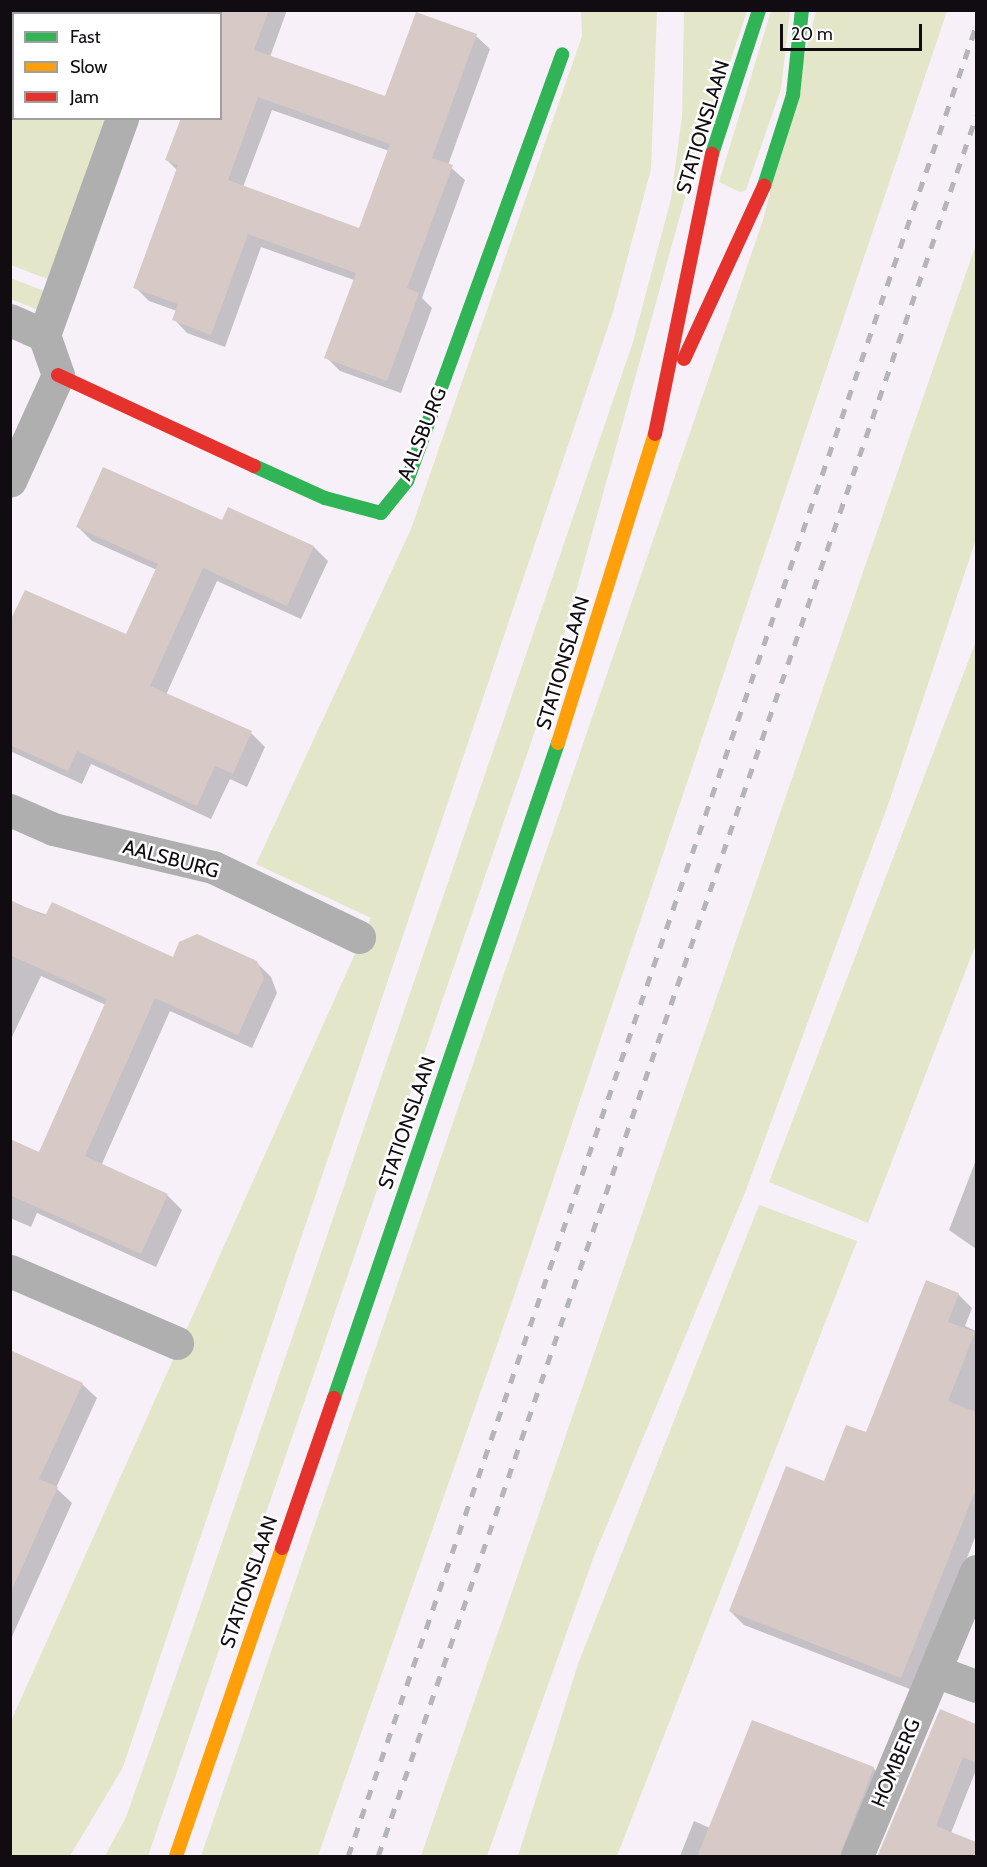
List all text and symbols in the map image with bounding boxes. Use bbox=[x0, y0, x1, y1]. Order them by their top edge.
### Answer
legend bbox=[12, 12, 222, 120]
scale bar bbox=[783, 12, 926, 50]
text: 20 m bbox=[791, 23, 833, 45]
text: Fast bbox=[70, 26, 101, 48]
text: Slow bbox=[70, 56, 107, 78]
street label: STATIONSLAAN bbox=[671, 57, 735, 197]
text: Jam bbox=[70, 86, 99, 108]
street label: AALSBURG bbox=[392, 384, 452, 484]
street label: STATIONSLAAN bbox=[531, 593, 595, 733]
street label: AALSBURG bbox=[120, 835, 222, 883]
street label: STATIONSLAAN bbox=[373, 1054, 441, 1192]
street label: STATIONSLAAN bbox=[215, 1513, 283, 1651]
street label: HOMBERG bbox=[867, 1715, 925, 1811]

